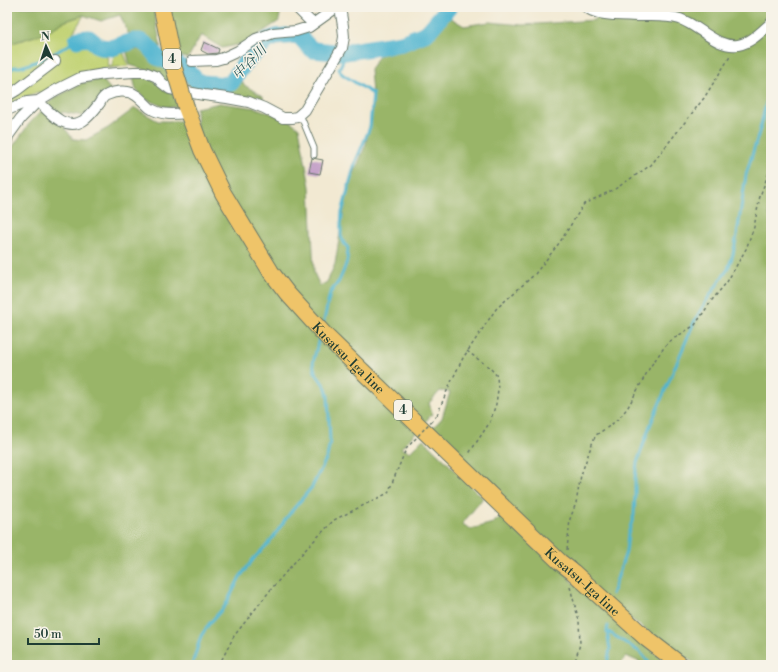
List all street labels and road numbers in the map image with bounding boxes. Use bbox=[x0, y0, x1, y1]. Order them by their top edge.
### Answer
road number: 4 bbox=[163, 49, 181, 69]
street label: Kusatsu-Iga line bbox=[308, 319, 388, 398]
road number: 4 bbox=[394, 400, 412, 420]
street label: Kusatsu-Iga line bbox=[541, 545, 624, 620]

